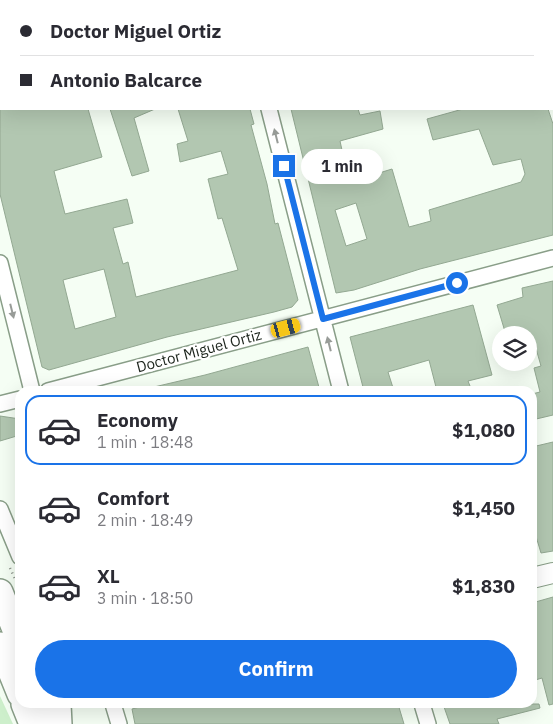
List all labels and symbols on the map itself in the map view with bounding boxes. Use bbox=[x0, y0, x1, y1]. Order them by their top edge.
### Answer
one-way arrow bbox=[272, 128, 280, 143]
callout: 1 min bbox=[302, 148, 384, 184]
route end bbox=[273, 155, 295, 177]
route start bbox=[446, 272, 468, 294]
one-way arrow bbox=[8, 303, 16, 318]
car bbox=[269, 317, 302, 339]
street label: Doctor Miguel Ortiz bbox=[134, 325, 264, 376]
one-way arrow bbox=[325, 336, 333, 352]

